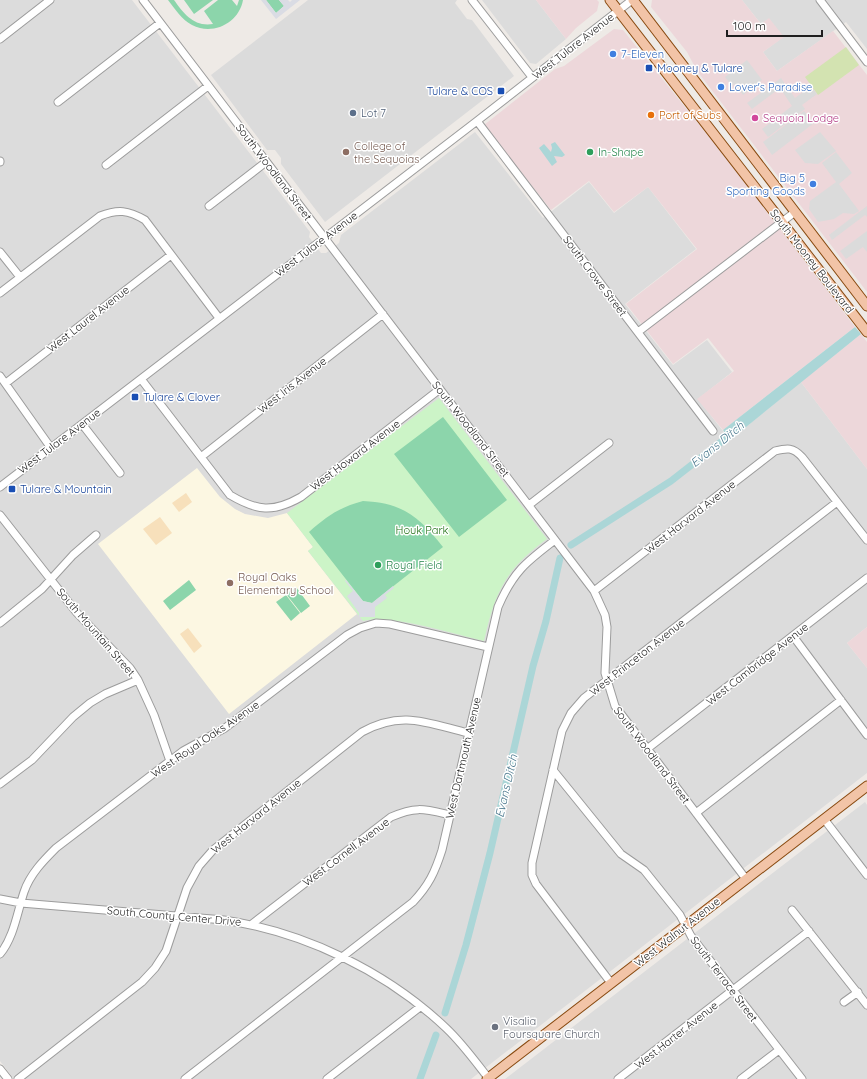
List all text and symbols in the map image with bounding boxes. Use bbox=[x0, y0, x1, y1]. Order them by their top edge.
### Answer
street label: West Tulare Avenue bbox=[529, 10, 617, 82]
scale bar bbox=[727, 12, 822, 38]
text: 100 m bbox=[733, 18, 766, 33]
place label: 7-Eleven bbox=[621, 47, 664, 61]
marker: 7-Eleven bbox=[608, 49, 618, 59]
place label: Mooney & Tulare bbox=[657, 61, 743, 75]
marker: Mooney & Tulare bbox=[644, 63, 654, 73]
place label: Lover's Paradise bbox=[729, 80, 812, 94]
marker: Lover's Paradise bbox=[716, 82, 726, 92]
place label: Tulare & COS bbox=[427, 84, 493, 98]
marker: Tulare & COS bbox=[496, 86, 506, 96]
place label: Lot 7 bbox=[361, 106, 386, 120]
marker: Lot 7 bbox=[348, 108, 358, 118]
place label: Port of Subs bbox=[659, 108, 721, 122]
marker: Port of Subs bbox=[646, 110, 656, 120]
place label: Sequoia Lodge bbox=[763, 111, 839, 125]
marker: Sequoia Lodge bbox=[750, 113, 760, 123]
street label: South Woodland Street bbox=[233, 121, 315, 223]
place label: College of the Sequoias bbox=[354, 139, 419, 166]
place label: In-Shape bbox=[598, 145, 643, 159]
marker: College of the Sequoias bbox=[341, 147, 351, 157]
marker: In-Shape bbox=[585, 147, 595, 157]
place label: Big 5 Sporting Goods bbox=[726, 171, 805, 198]
marker: Big 5 Sporting Goods bbox=[808, 179, 818, 189]
street label: South Mooney Boulevard bbox=[767, 206, 857, 316]
street label: West Tulare Avenue bbox=[272, 208, 360, 280]
street label: South Crowe Street bbox=[560, 233, 630, 319]
street label: West Laurel Avenue bbox=[44, 283, 132, 355]
street label: West Iris Avenue bbox=[255, 354, 329, 416]
street label: South Woodland Street bbox=[429, 378, 513, 480]
place label: Tulare & Clover bbox=[143, 390, 221, 404]
marker: Tulare & Clover bbox=[130, 392, 140, 402]
street label: West Tulare Avenue bbox=[15, 405, 103, 477]
street label: West Howard Avenue bbox=[307, 416, 403, 494]
water label: Evans Ditch bbox=[687, 418, 747, 470]
street label: West Harvard Avenue bbox=[642, 477, 738, 557]
place label: Tulare & Mountain bbox=[20, 482, 112, 496]
marker: Tulare & Mountain bbox=[7, 484, 17, 494]
park label: Houk Park bbox=[396, 523, 449, 537]
place label: Royal Field bbox=[386, 558, 442, 572]
marker: Royal Field bbox=[373, 560, 383, 570]
place label: Royal Oaks Elementary School bbox=[238, 570, 333, 597]
marker: Royal Oaks Elementary School bbox=[225, 578, 235, 588]
street label: South Mountain Street bbox=[54, 585, 138, 679]
street label: West Princeton Avenue bbox=[586, 615, 688, 699]
street label: West Cambridge Avenue bbox=[703, 620, 811, 708]
street label: West Dartmouth Avenue bbox=[442, 696, 484, 820]
street label: West Royal Oaks Avenue bbox=[148, 697, 262, 781]
street label: South Woodland Street bbox=[611, 704, 693, 806]
water label: Evans Ditch bbox=[491, 753, 521, 819]
street label: West Harvard Avenue bbox=[208, 775, 304, 857]
street label: West Cornell Avenue bbox=[300, 815, 392, 889]
street label: West Walnut Avenue bbox=[631, 894, 723, 970]
street label: South County Center Drive bbox=[106, 903, 242, 929]
street label: South Terrace Street bbox=[687, 933, 761, 1025]
street label: West Harter Avenue bbox=[631, 998, 721, 1072]
place label: Visalia Foursquare Church bbox=[503, 1014, 600, 1041]
marker: Visalia Foursquare Church bbox=[490, 1022, 500, 1032]

